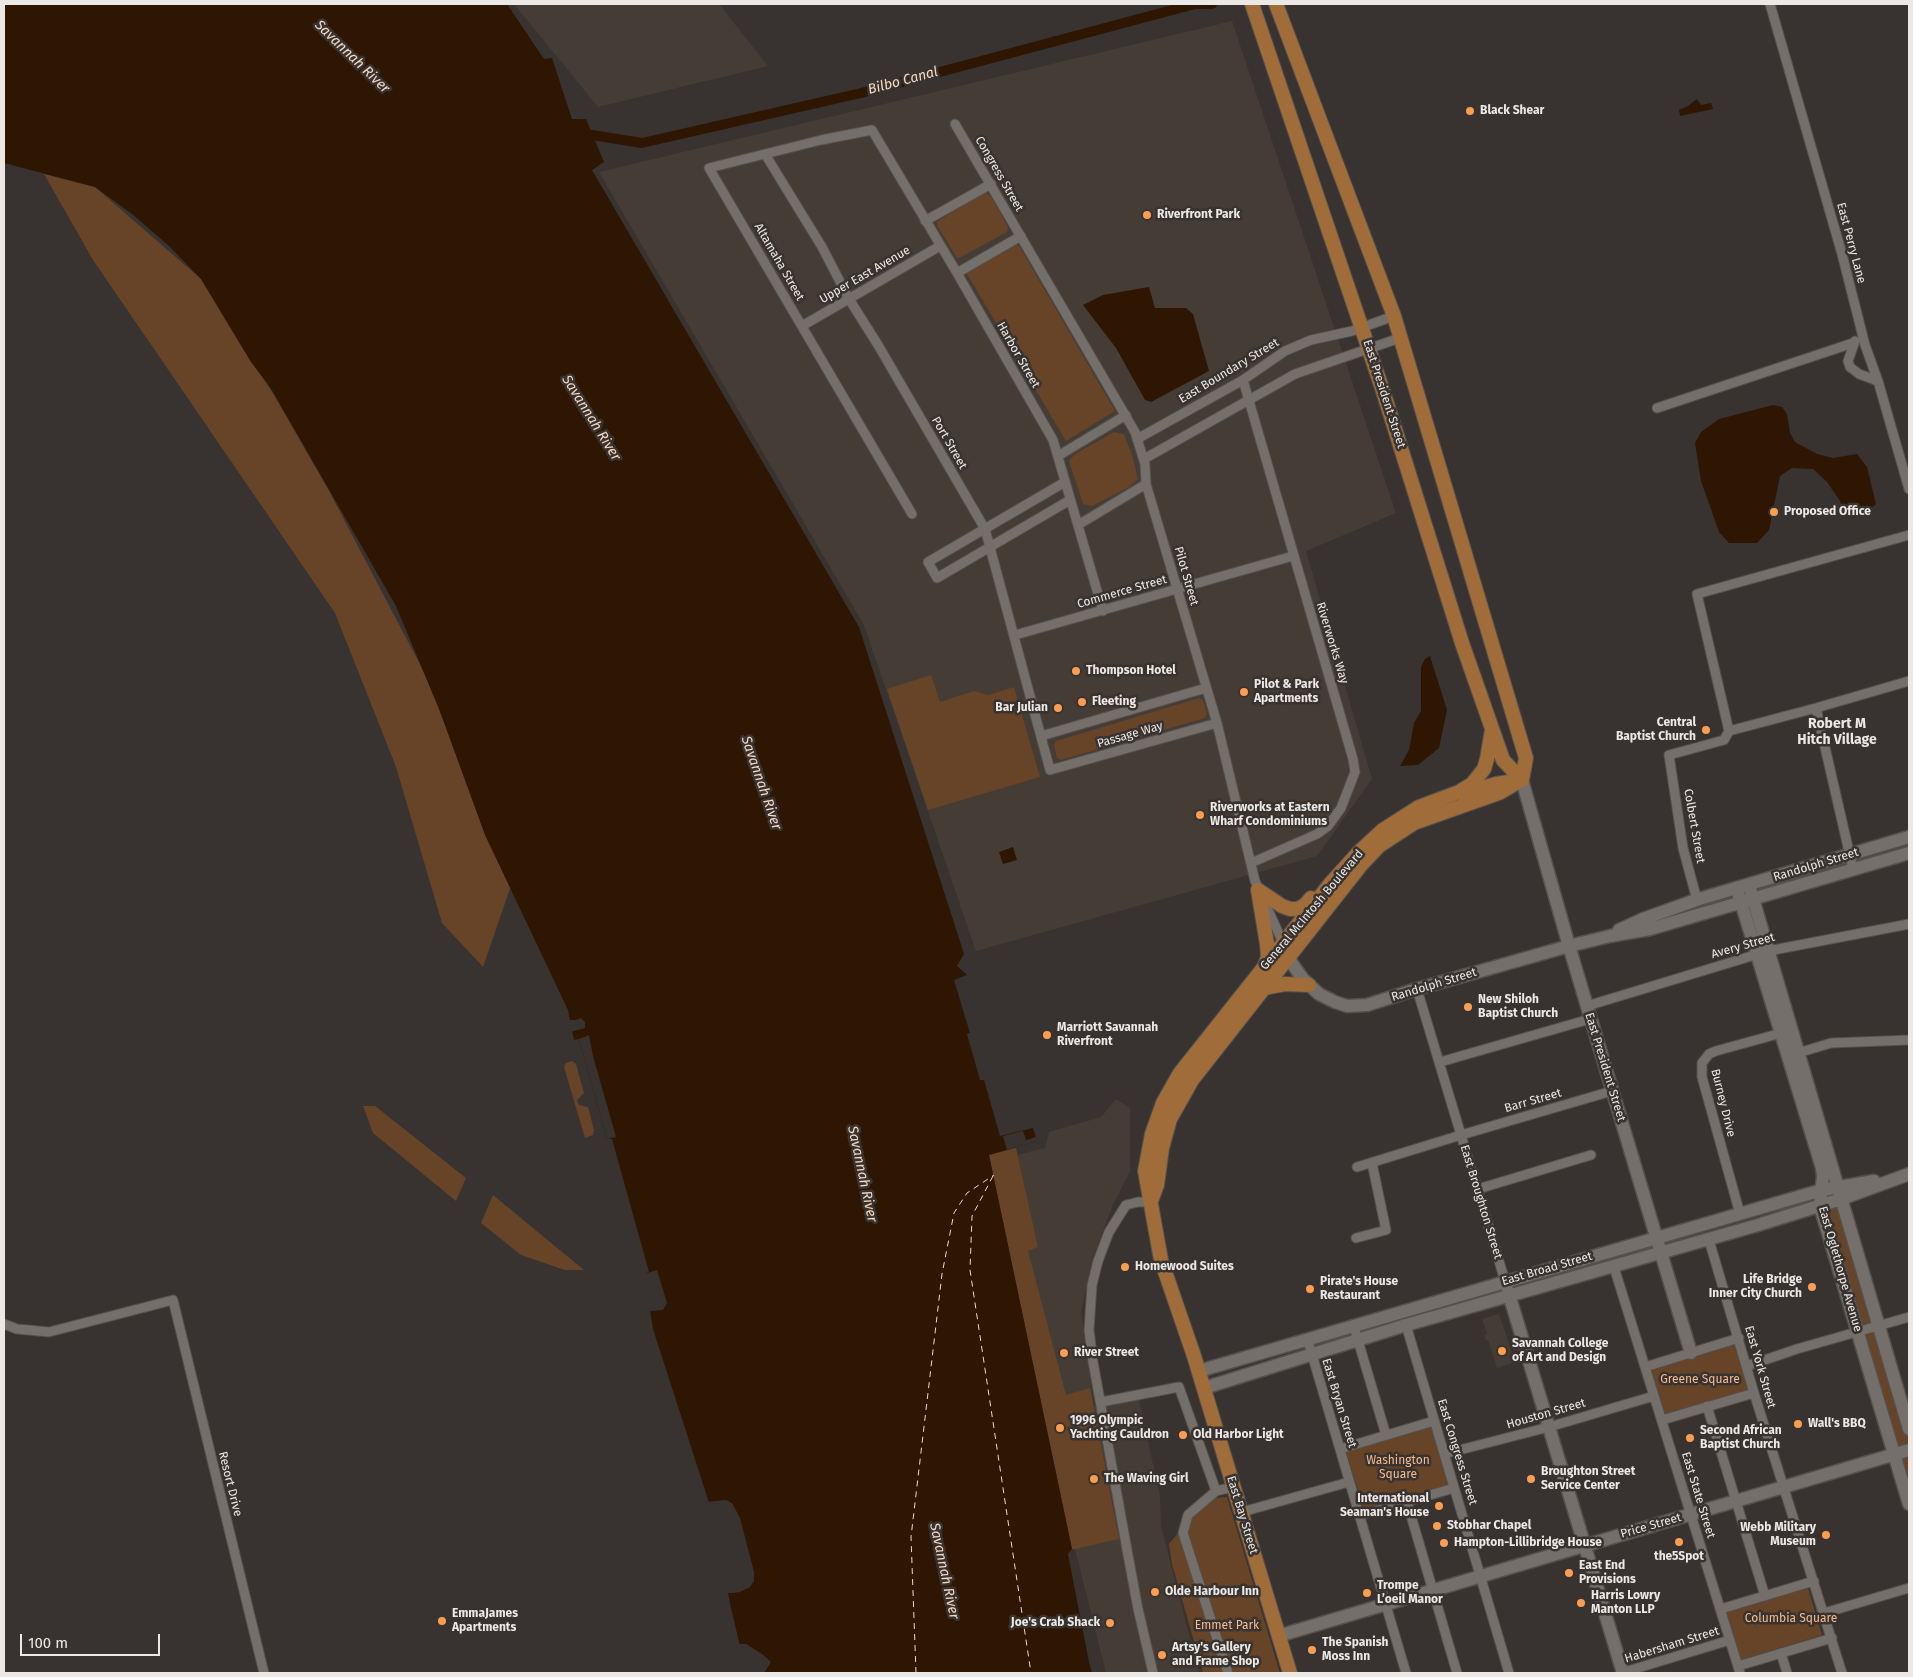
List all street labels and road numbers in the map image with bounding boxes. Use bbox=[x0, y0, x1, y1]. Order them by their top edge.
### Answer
street label: Congress Street bbox=[972, 134, 1026, 214]
street label: East Perry Lane bbox=[1833, 201, 1869, 285]
street label: Altamaha Street bbox=[751, 221, 807, 303]
street label: Upper East Avenue bbox=[817, 243, 913, 307]
street label: Harbor Street bbox=[993, 319, 1043, 391]
street label: East Boundary Street bbox=[1176, 335, 1282, 407]
street label: East President Street bbox=[1360, 338, 1408, 450]
street label: Port Street bbox=[928, 414, 970, 472]
street label: Pilot Street bbox=[1171, 545, 1201, 607]
street label: Commerce Street bbox=[1075, 572, 1169, 612]
street label: Riverworks Way bbox=[1313, 600, 1351, 686]
street label: Passage Way bbox=[1095, 719, 1165, 751]
street label: Colbert Street bbox=[1680, 788, 1708, 864]
street label: Randolph Street bbox=[1772, 845, 1860, 885]
street label: General McIntosh Boulevard bbox=[1257, 847, 1367, 973]
street label: Avery Street bbox=[1710, 930, 1776, 962]
street label: Randolph Street bbox=[1390, 965, 1478, 1005]
street label: East President Street bbox=[1582, 1011, 1628, 1123]
street label: Burney Drive bbox=[1708, 1067, 1738, 1139]
street label: Barr Street bbox=[1503, 1086, 1563, 1116]
street label: East Broughton Street bbox=[1457, 1143, 1505, 1261]
street label: East Oglethorpe Avenue bbox=[1815, 1205, 1865, 1333]
street label: East Broad Street bbox=[1500, 1249, 1594, 1289]
street label: East York Street bbox=[1741, 1324, 1779, 1410]
street label: East Bryan Street bbox=[1319, 1357, 1359, 1449]
street label: Houston Street bbox=[1505, 1396, 1587, 1432]
street label: East Congress Street bbox=[1434, 1397, 1480, 1507]
street label: Resort Drive bbox=[215, 1450, 245, 1518]
street label: East State Street bbox=[1678, 1450, 1718, 1540]
street label: East Bay Street bbox=[1223, 1474, 1261, 1556]
street label: Price Street bbox=[1619, 1510, 1683, 1542]
street label: Habersham Street bbox=[1623, 1624, 1721, 1666]

